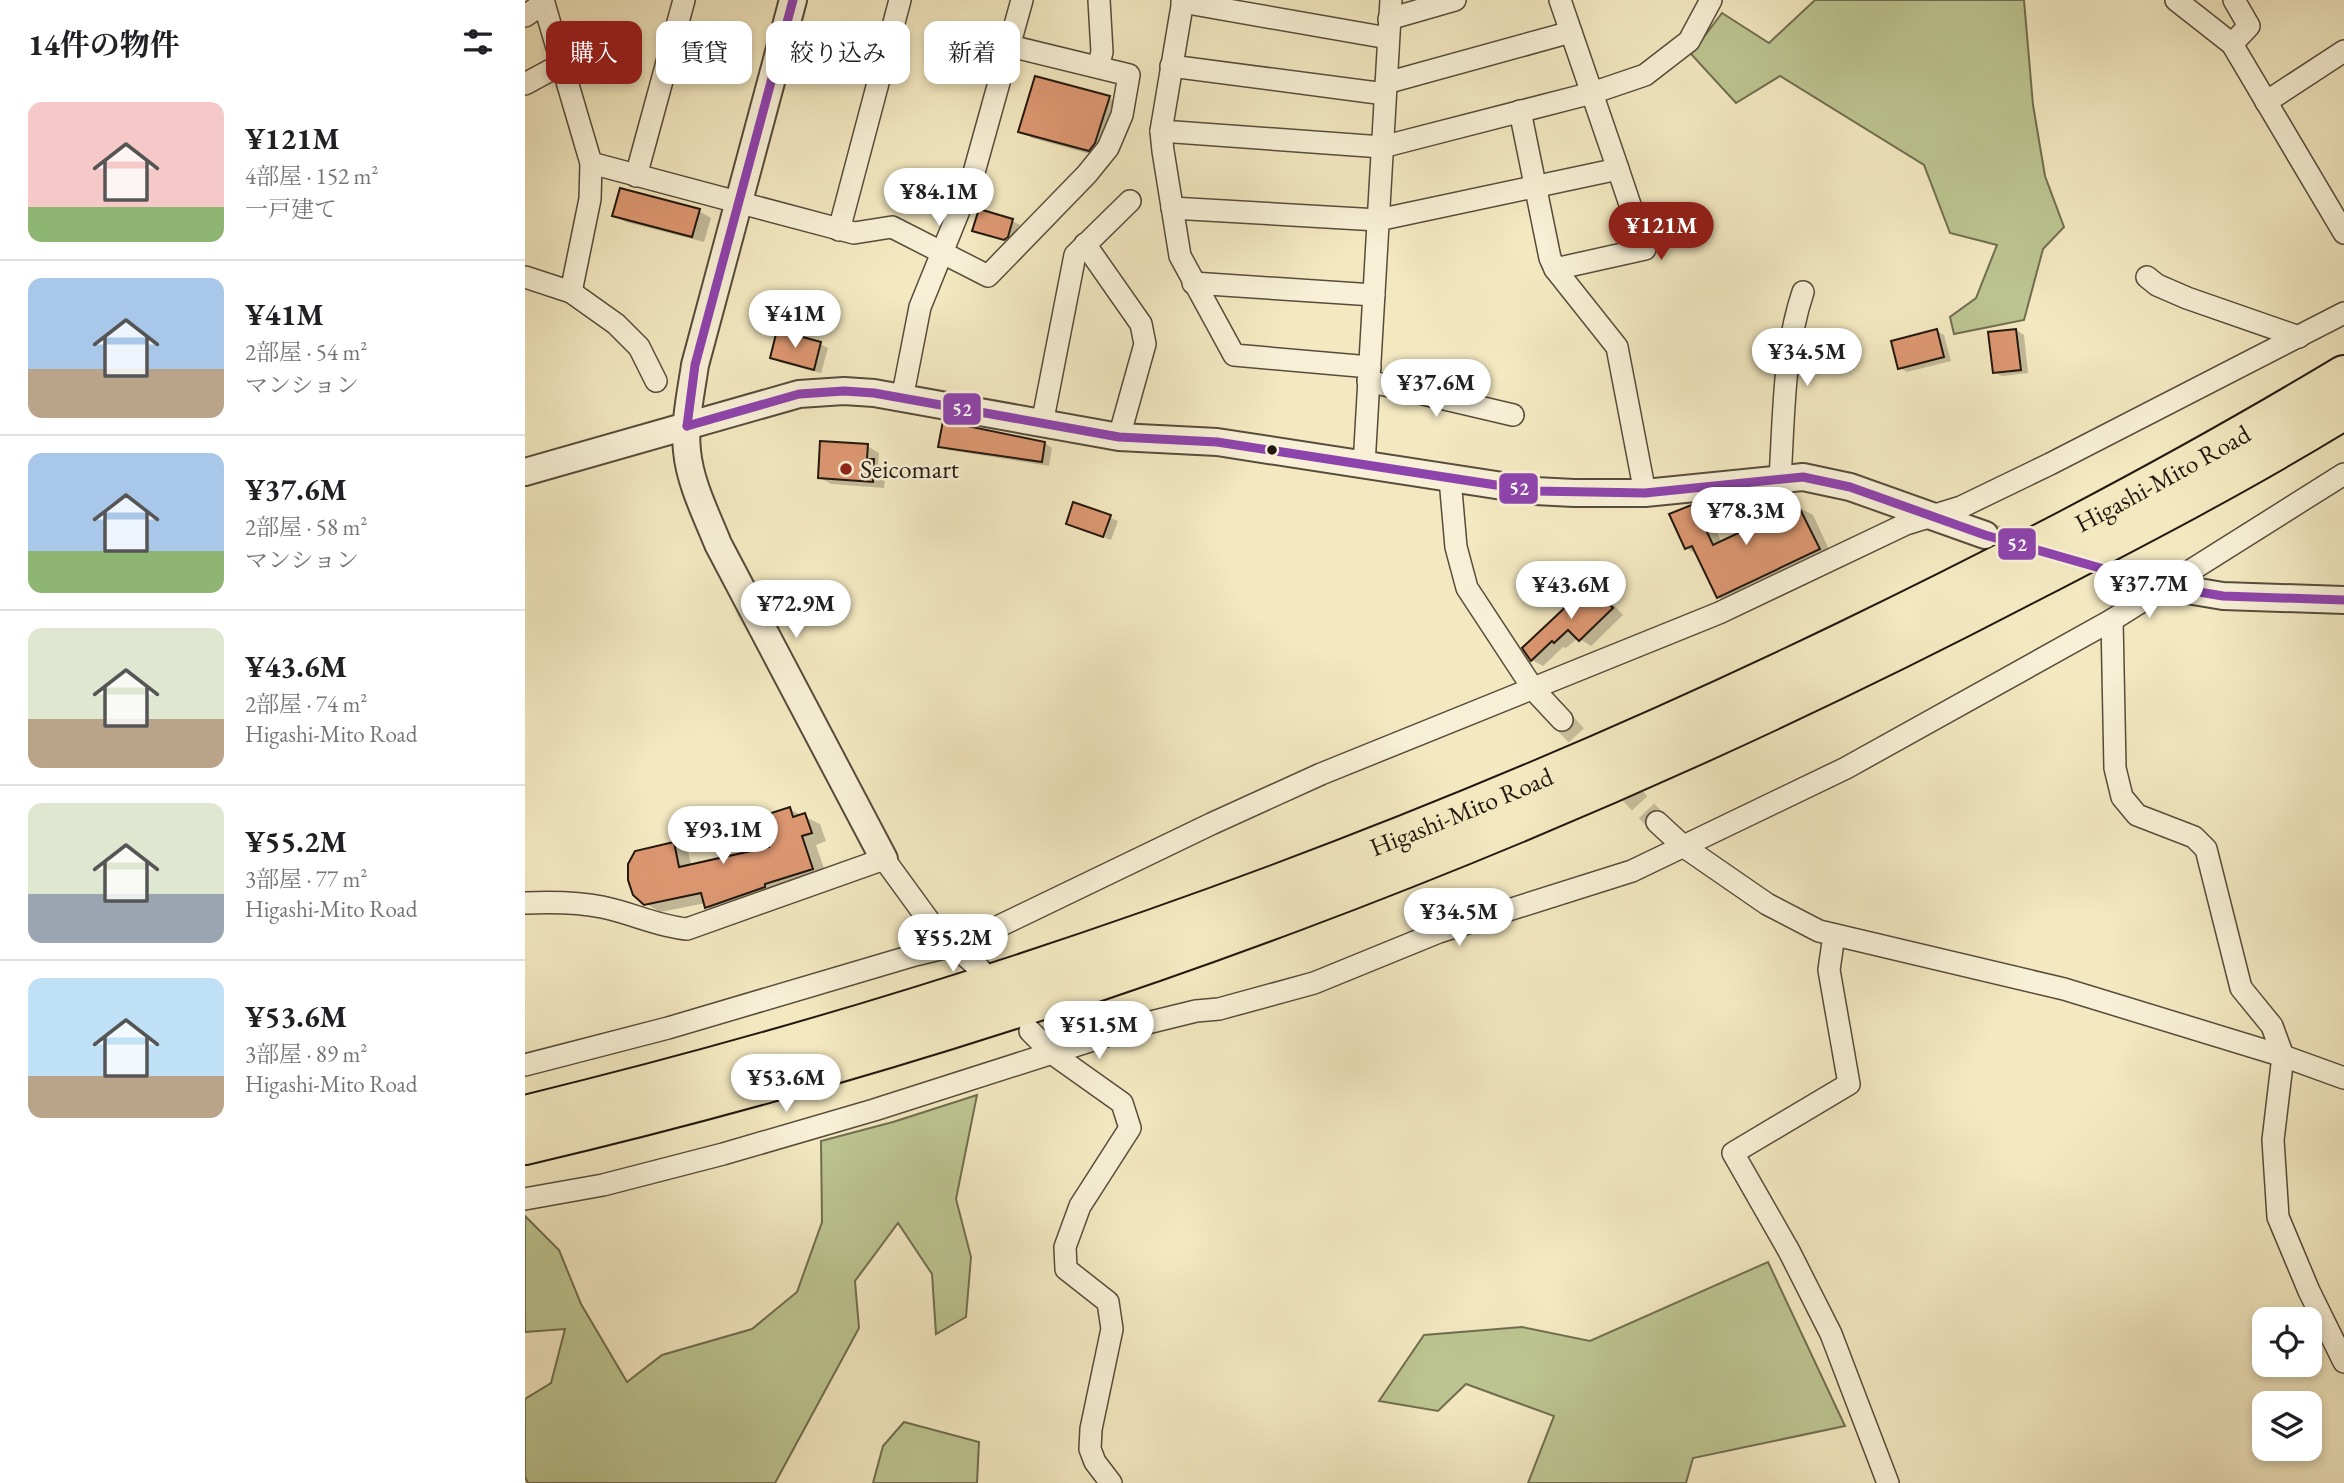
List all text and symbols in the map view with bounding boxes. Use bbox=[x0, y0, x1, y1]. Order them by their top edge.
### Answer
chip: 購入 bbox=[546, 21, 642, 84]
chip: 賃貸 bbox=[656, 21, 752, 84]
chip: 絞り込み bbox=[766, 21, 910, 84]
chip: 新着 bbox=[924, 21, 1020, 84]
icon: filters bbox=[459, 23, 497, 61]
text: 14件の物件 bbox=[28, 25, 180, 64]
text: ¥121M bbox=[245, 119, 340, 158]
icon: home bbox=[84, 130, 168, 214]
text: 4部屋 · 152 m² bbox=[245, 161, 378, 191]
pin: ¥84.1M bbox=[882, 168, 996, 228]
text: ¥84.1M bbox=[900, 176, 978, 206]
text: 一戸建て bbox=[245, 194, 337, 224]
pin: ¥121M bbox=[1612, 202, 1710, 262]
text: ¥121M bbox=[1625, 210, 1697, 240]
pin: ¥41M bbox=[754, 290, 836, 350]
text: ¥41M bbox=[245, 295, 324, 334]
text: ¥41M bbox=[765, 298, 825, 328]
icon: home bbox=[84, 306, 168, 390]
pin: ¥34.5M bbox=[1750, 328, 1864, 388]
text: ¥34.5M bbox=[1768, 336, 1846, 366]
text: 2部屋 · 54 m² bbox=[245, 337, 367, 367]
pin: ¥37.6M bbox=[1379, 360, 1493, 419]
text: ¥37.6M bbox=[1397, 367, 1475, 397]
text: マンション bbox=[245, 370, 359, 400]
line badge: 52 bbox=[942, 392, 982, 426]
text: 52 bbox=[952, 397, 972, 422]
street label: Higashi-Mito Road bbox=[2069, 416, 2257, 540]
unlabelled marker bbox=[1265, 443, 1279, 457]
place label: Seicomart bbox=[860, 452, 959, 486]
marker: Seicomart bbox=[838, 461, 854, 477]
text: ¥37.6M bbox=[245, 470, 347, 509]
line badge: 52 bbox=[1498, 472, 1539, 505]
text: 52 bbox=[1509, 476, 1529, 501]
icon: home bbox=[84, 481, 168, 565]
pin: ¥78.3M bbox=[1689, 488, 1803, 547]
text: ¥78.3M bbox=[1707, 495, 1785, 525]
text: 2部屋 · 58 m² bbox=[245, 512, 367, 542]
line badge: 52 bbox=[1997, 527, 2037, 561]
text: 52 bbox=[2007, 532, 2027, 557]
text: マンション bbox=[245, 545, 359, 575]
pin: ¥37.7M bbox=[2092, 560, 2206, 620]
pin: ¥43.6M bbox=[1514, 562, 1628, 621]
text: ¥37.7M bbox=[2110, 568, 2188, 598]
text: ¥43.6M bbox=[1532, 569, 1610, 599]
pin: ¥72.9M bbox=[739, 580, 853, 640]
text: ¥72.9M bbox=[757, 588, 835, 618]
text: ¥43.6M bbox=[245, 647, 347, 686]
icon: home bbox=[84, 656, 168, 740]
text: 2部屋 · 74 m² bbox=[245, 689, 367, 719]
text: Higashi-Mito Road bbox=[245, 719, 417, 749]
street label: Higashi-Mito Road bbox=[1365, 759, 1559, 864]
pin: ¥93.1M bbox=[666, 806, 780, 866]
text: ¥93.1M bbox=[684, 814, 762, 844]
text: ¥55.2M bbox=[245, 822, 347, 861]
icon: home bbox=[84, 831, 168, 915]
text: 3部屋 · 77 m² bbox=[245, 864, 367, 894]
pin: ¥34.5M bbox=[1402, 888, 1516, 948]
text: Higashi-Mito Road bbox=[245, 894, 417, 924]
text: ¥34.5M bbox=[1420, 896, 1498, 926]
pin: ¥55.2M bbox=[896, 914, 1010, 974]
text: ¥55.2M bbox=[914, 922, 992, 952]
text: ¥53.6M bbox=[245, 997, 347, 1036]
pin: ¥51.5M bbox=[1042, 1002, 1156, 1061]
icon: home bbox=[84, 1006, 168, 1090]
text: ¥51.5M bbox=[1060, 1009, 1138, 1039]
text: 3部屋 · 89 m² bbox=[245, 1039, 367, 1069]
pin: ¥53.6M bbox=[729, 1054, 843, 1114]
text: ¥53.6M bbox=[747, 1062, 825, 1092]
text: Higashi-Mito Road bbox=[245, 1069, 417, 1099]
map controls bbox=[2252, 1307, 2322, 1461]
button: locate bbox=[2252, 1307, 2322, 1377]
button: layers bbox=[2252, 1391, 2322, 1461]

